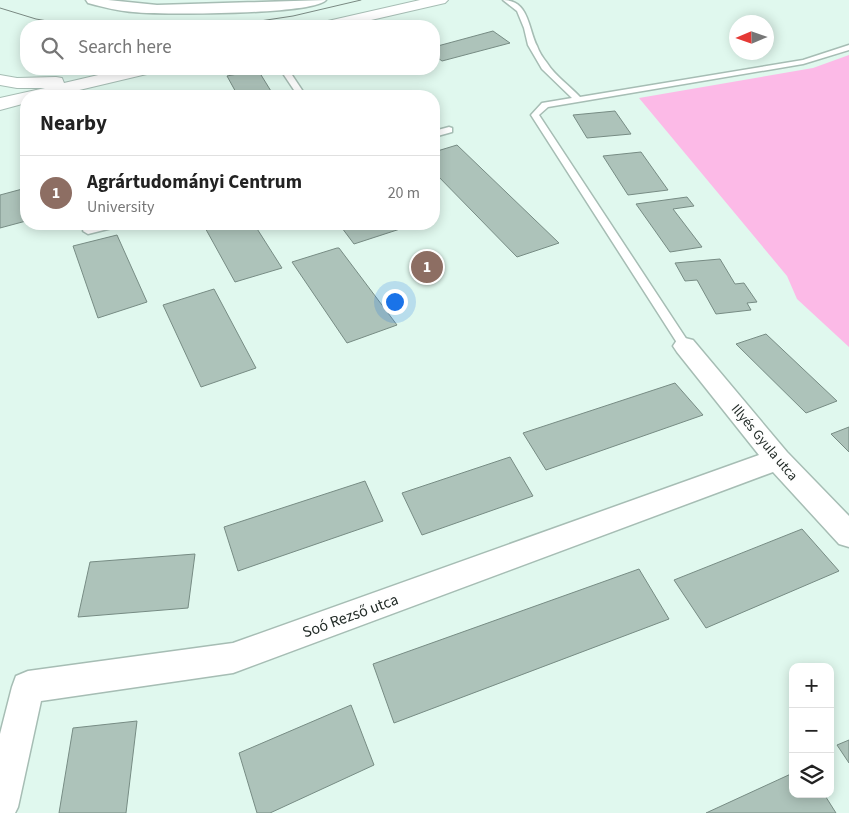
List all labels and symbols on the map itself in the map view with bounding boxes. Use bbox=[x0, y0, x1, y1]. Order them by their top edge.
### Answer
north arrow bbox=[729, 15, 774, 60]
pin: 1 bbox=[411, 248, 443, 286]
your location bbox=[382, 289, 408, 315]
street label: Illyés Gyula utca bbox=[726, 400, 802, 485]
street label: Soó Rezső utca bbox=[299, 588, 401, 643]

